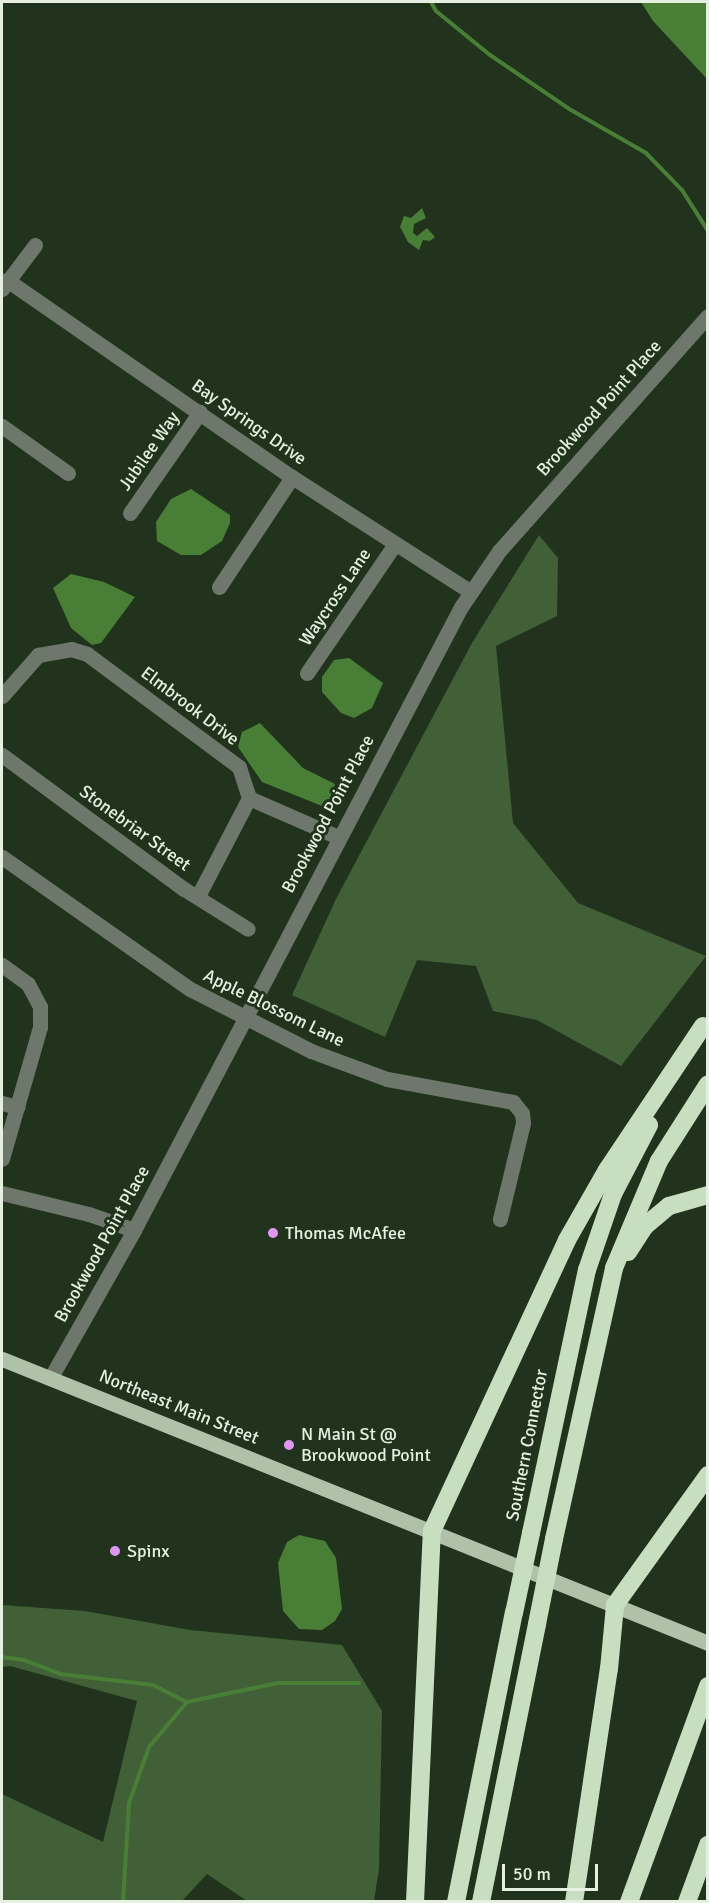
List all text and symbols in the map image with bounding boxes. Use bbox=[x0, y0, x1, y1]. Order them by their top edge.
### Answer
street label: Brookwood Point Place bbox=[532, 336, 666, 480]
street label: Bay Springs Drive bbox=[188, 374, 310, 470]
street label: Jubilee Way bbox=[114, 407, 184, 495]
street label: Waycross Lane bbox=[295, 544, 375, 650]
street label: Elmbrook Drive bbox=[137, 662, 243, 750]
street label: Brookwood Point Place bbox=[277, 731, 379, 897]
street label: Stonebriar Street bbox=[75, 780, 195, 876]
street label: Apple Blossom Lane bbox=[200, 965, 348, 1051]
street label: Brookwood Point Place bbox=[50, 1162, 154, 1326]
place label: Thomas McAfee bbox=[285, 1222, 406, 1244]
marker: Thomas McAfee bbox=[266, 1226, 280, 1240]
street label: Northeast Main Street bbox=[96, 1365, 262, 1449]
street label: Southern Connector bbox=[502, 1367, 552, 1523]
place label: N Main St @ Brookwood Point bbox=[301, 1424, 431, 1466]
marker: N Main St @ Brookwood Point bbox=[282, 1438, 296, 1452]
place label: Spinx bbox=[127, 1540, 170, 1562]
marker: Spinx bbox=[108, 1544, 122, 1558]
scale bar bbox=[505, 1852, 601, 1890]
text: 50 m bbox=[513, 1863, 551, 1885]

